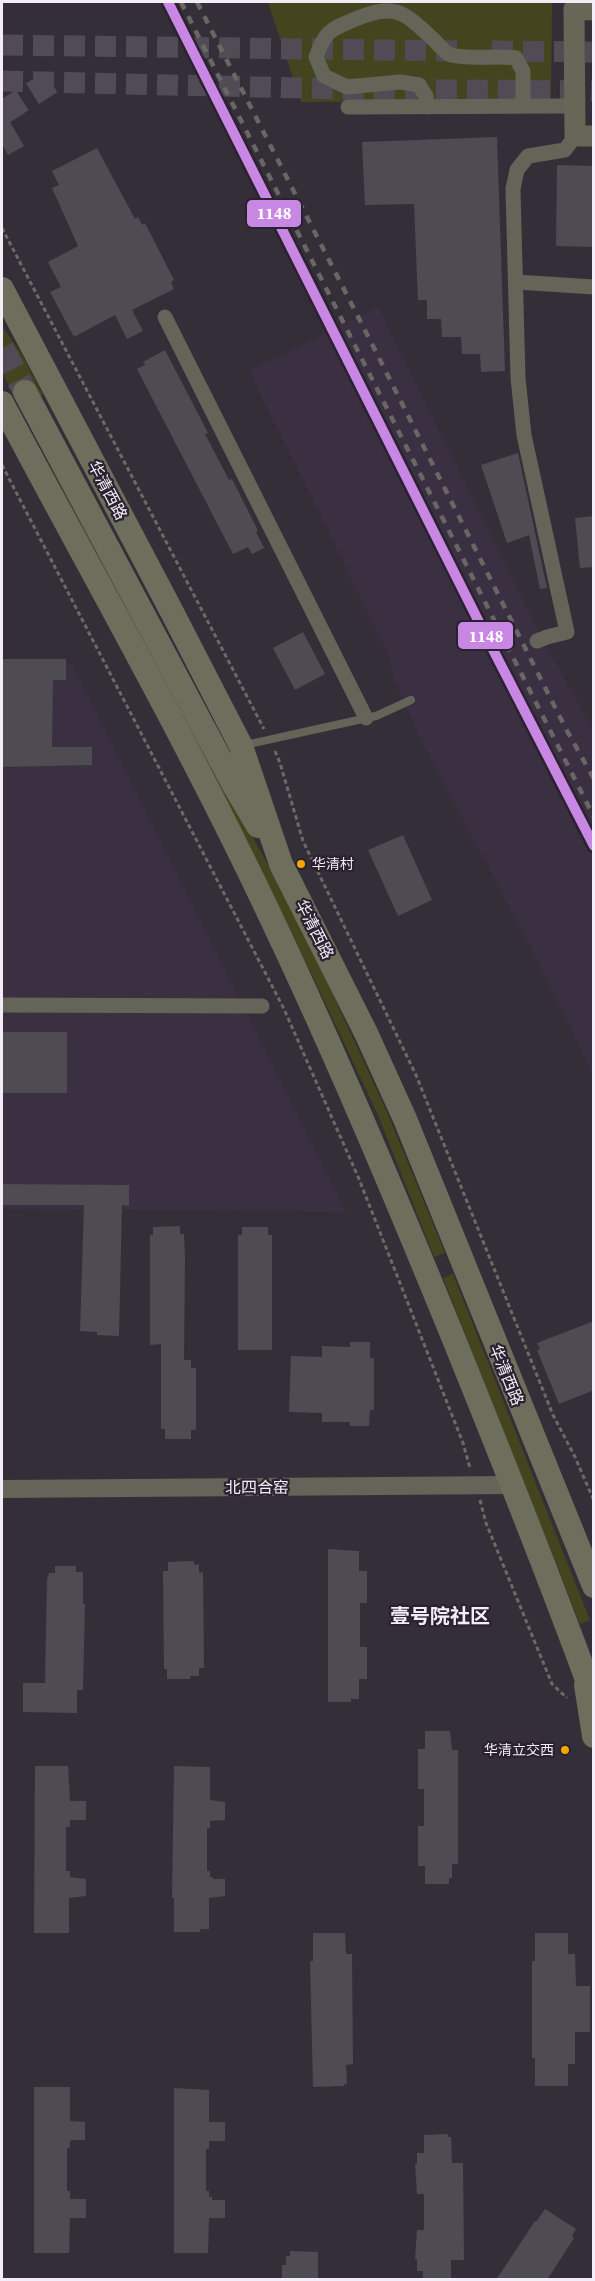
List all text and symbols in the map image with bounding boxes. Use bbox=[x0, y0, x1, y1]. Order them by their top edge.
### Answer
line badge: 1148 bbox=[246, 199, 302, 228]
text: 1148 bbox=[257, 202, 291, 224]
street label: 华清西路 bbox=[83, 457, 133, 523]
line badge: 1148 bbox=[457, 621, 514, 650]
text: 1148 bbox=[469, 625, 503, 647]
place label: 华清村 bbox=[312, 854, 354, 874]
marker: 华清村 bbox=[295, 858, 307, 870]
street label: 华清西路 bbox=[291, 895, 339, 963]
street label: 华清西路 bbox=[485, 1341, 529, 1409]
street label: 北四合窑 bbox=[225, 1476, 289, 1498]
district label: 壹号院社区 bbox=[390, 1602, 490, 1630]
place label: 华清立交西 bbox=[484, 1740, 554, 1760]
marker: 华清立交西 bbox=[559, 1744, 571, 1756]

